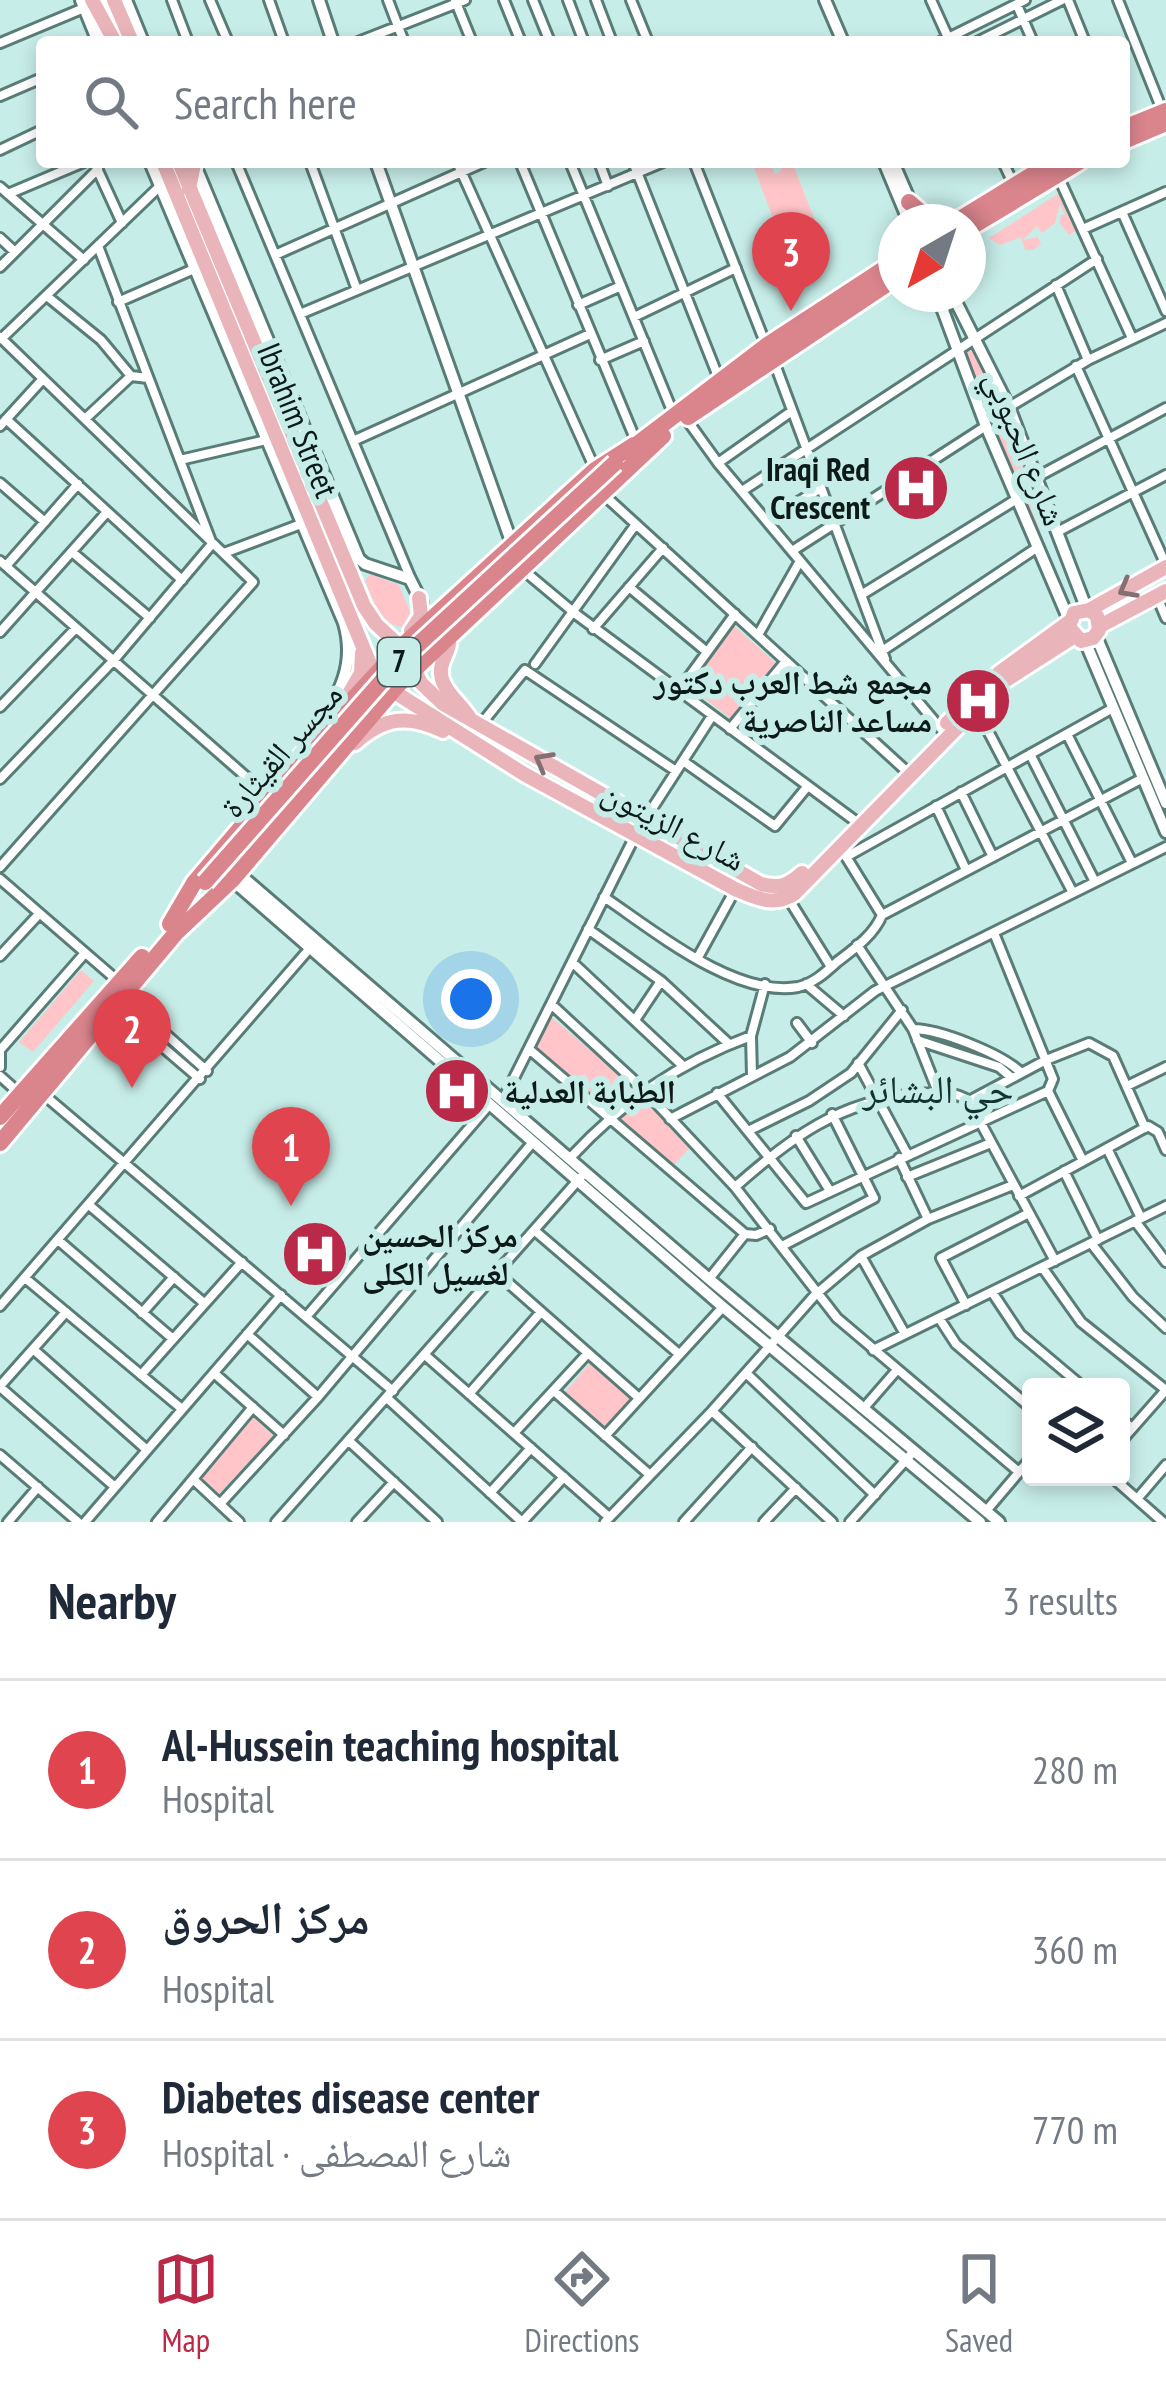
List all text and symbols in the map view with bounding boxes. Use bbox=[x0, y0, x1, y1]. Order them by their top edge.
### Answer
search box bbox=[36, 36, 1130, 168]
icon: search bbox=[78, 69, 144, 135]
text: Search here bbox=[174, 73, 357, 131]
north arrow bbox=[878, 204, 986, 312]
pin: 3 bbox=[752, 212, 830, 311]
street label: Ibrahim Street bbox=[248, 336, 349, 503]
street label: شارع الحبوبي bbox=[971, 364, 1077, 534]
place label: Iraqi Red Crescent bbox=[766, 447, 870, 528]
hospital icon: Iraqi Red Crescent bbox=[881, 453, 951, 523]
one-way arrow bbox=[1119, 574, 1140, 597]
road number: 7 bbox=[378, 638, 420, 686]
place label: مجمع شط العرب دكتور مساعد الناصرية bbox=[652, 660, 932, 741]
hospital icon: مجمع شط العرب دكتور مساعد الناصرية bbox=[943, 666, 1013, 736]
street label: مجسر القيثارة bbox=[210, 673, 351, 826]
one-way arrow bbox=[535, 752, 556, 775]
street label: شارع الزيتون bbox=[595, 769, 753, 880]
your location bbox=[441, 969, 501, 1029]
pin: 2 bbox=[93, 989, 171, 1088]
hospital icon: الطبابة العدلية bbox=[422, 1056, 492, 1126]
district label: حي البشائر bbox=[861, 1063, 1014, 1121]
place label: الطبابة العدلية bbox=[504, 1069, 676, 1112]
pin: 1 bbox=[252, 1107, 330, 1206]
place label: مركز الحسين لغسيل الكلى bbox=[362, 1213, 518, 1294]
hospital icon: مركز الحسين لغسيل الكلى bbox=[280, 1219, 350, 1289]
map controls bbox=[1022, 1378, 1130, 1486]
button: layers bbox=[1022, 1378, 1130, 1486]
text: Nearby bbox=[48, 1567, 176, 1633]
text: 3 results bbox=[1002, 1575, 1118, 1626]
text: Al-Hussein teaching hospital bbox=[162, 1715, 618, 1773]
text: 1 bbox=[78, 1744, 96, 1795]
text: 280 m bbox=[1032, 1744, 1118, 1795]
text: Hospital bbox=[162, 1773, 274, 1824]
text: مركز الحروق bbox=[162, 1888, 370, 1946]
text: 2 bbox=[78, 1924, 96, 1975]
text: 360 m bbox=[1032, 1924, 1118, 1975]
text: Hospital bbox=[162, 1963, 274, 2014]
text: Diabetes disease center bbox=[162, 2067, 539, 2125]
text: 3 bbox=[78, 2104, 96, 2155]
text: 770 m bbox=[1032, 2104, 1118, 2155]
text: Hospital · شارع المصطفى bbox=[162, 2127, 511, 2178]
tab: Map bbox=[153, 2246, 219, 2361]
tab: Directions bbox=[525, 2246, 639, 2361]
tab: Saved bbox=[945, 2246, 1013, 2361]

